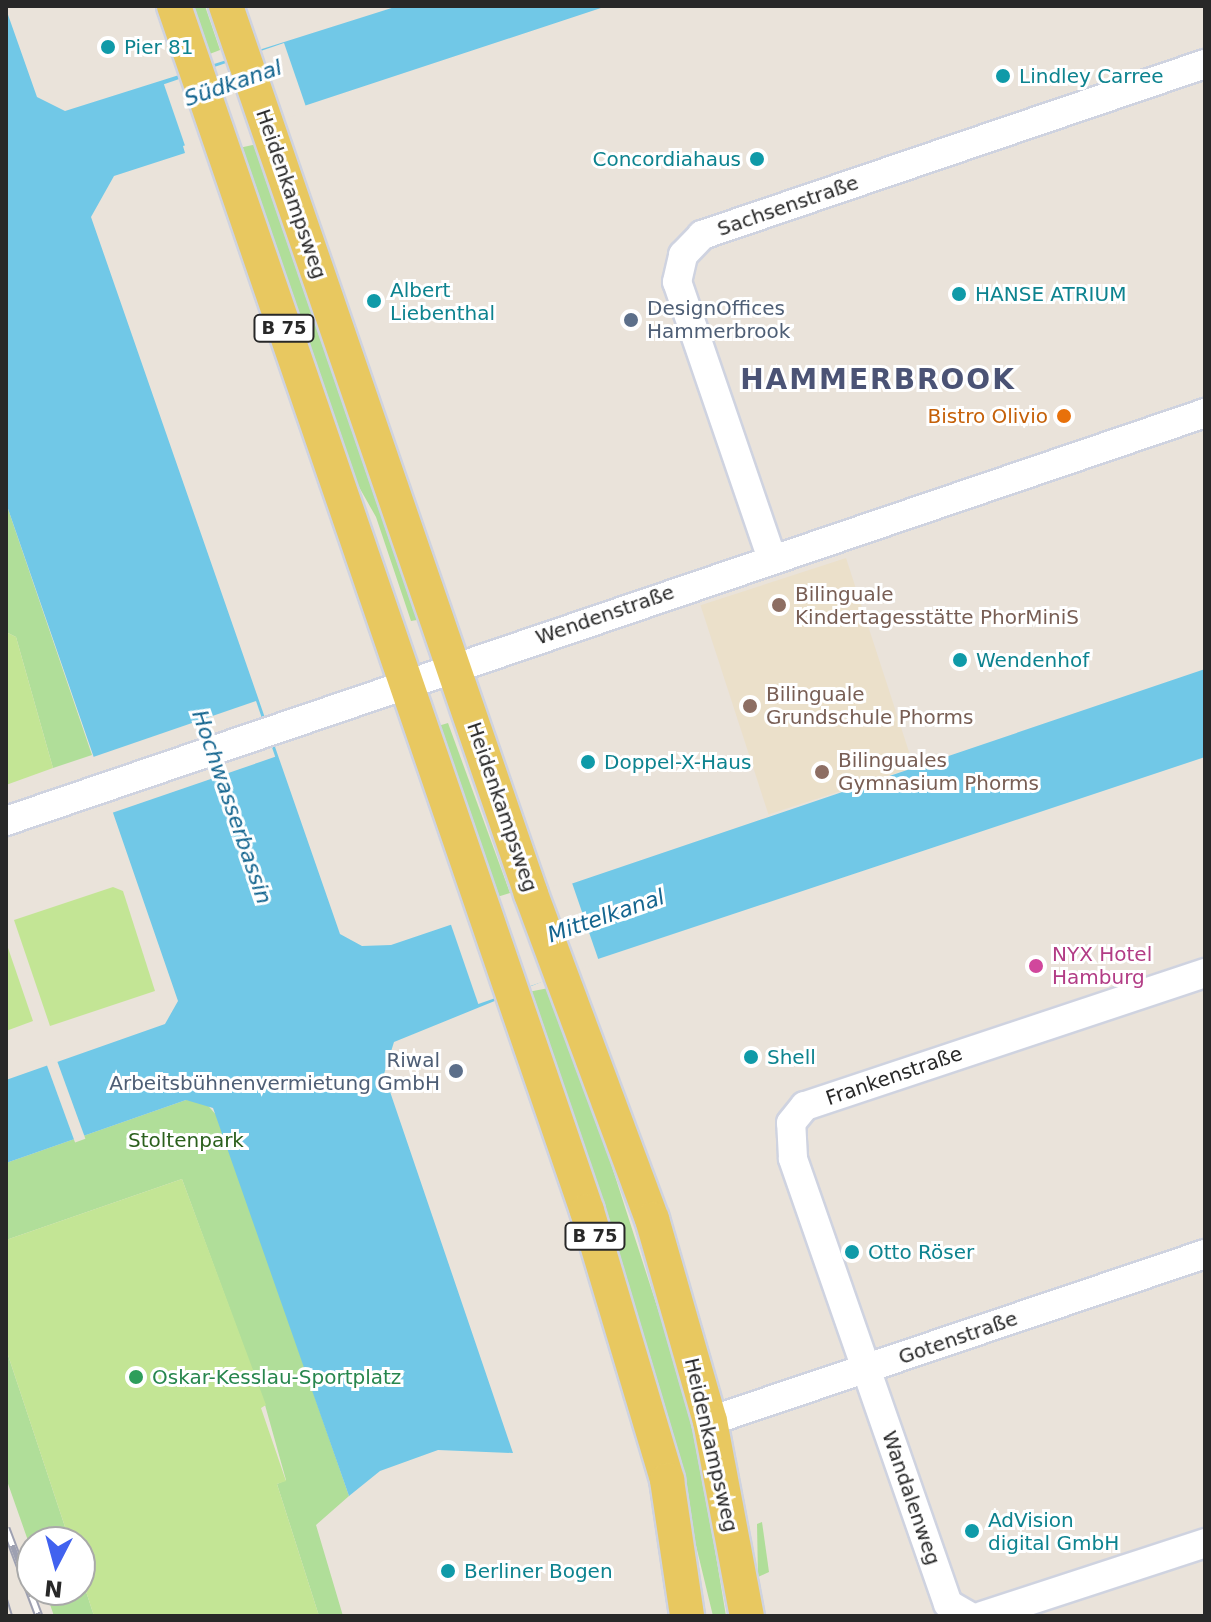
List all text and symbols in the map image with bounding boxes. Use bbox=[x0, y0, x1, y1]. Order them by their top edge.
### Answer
place label: Pier 81 bbox=[124, 35, 194, 59]
marker: Pier 81 bbox=[99, 38, 117, 56]
water label: Südkanal bbox=[181, 54, 285, 112]
place label: Lindley Carree bbox=[1019, 64, 1164, 88]
marker: Lindley Carree bbox=[994, 67, 1012, 85]
street label: Heidenkampsweg bbox=[251, 106, 331, 282]
place label: Concordiahaus bbox=[592, 147, 741, 171]
marker: Concordiahaus bbox=[748, 150, 766, 168]
street label: Sachsenstraße bbox=[714, 171, 862, 241]
place label: Albert Liebenthal bbox=[390, 278, 495, 325]
place label: HANSE ATRIUM bbox=[975, 282, 1126, 306]
marker: HANSE ATRIUM bbox=[950, 285, 968, 303]
marker: Albert Liebenthal bbox=[365, 292, 383, 310]
place label: DesignOffices Hammerbrook bbox=[647, 296, 790, 343]
marker: DesignOffices Hammerbrook bbox=[622, 311, 640, 329]
road number: B 75 bbox=[252, 314, 316, 342]
district label: HAMMERBROOK bbox=[740, 363, 1016, 397]
place label: Bistro Olivio bbox=[928, 404, 1048, 428]
marker: Bistro Olivio bbox=[1055, 407, 1073, 425]
street label: Wendenstraße bbox=[533, 580, 677, 650]
place label: Bilinguale Kindertagesstätte PhorMiniS bbox=[795, 582, 1079, 629]
marker: Bilinguale Kindertagesstätte PhorMiniS bbox=[770, 596, 788, 614]
place label: Wendenhof bbox=[976, 648, 1089, 672]
marker: Wendenhof bbox=[951, 651, 969, 669]
place label: Bilinguale Grundschule Phorms bbox=[766, 682, 974, 729]
marker: Bilinguale Grundschule Phorms bbox=[741, 697, 759, 715]
water label: Hochwasserbassin bbox=[186, 707, 278, 907]
street label: Heidenkampsweg bbox=[462, 719, 542, 895]
place label: Bilinguales Gymnasium Phorms bbox=[838, 748, 1039, 795]
place label: Doppel-X-Haus bbox=[604, 750, 751, 774]
marker: Doppel-X-Haus bbox=[579, 753, 597, 771]
marker: Bilinguales Gymnasium Phorms bbox=[813, 763, 831, 781]
water label: Mittelkanal bbox=[544, 884, 668, 948]
place label: NYX Hotel Hamburg bbox=[1052, 942, 1152, 989]
marker: NYX Hotel Hamburg bbox=[1027, 957, 1045, 975]
street label: Frankenstraße bbox=[823, 1041, 965, 1111]
place label: Shell bbox=[767, 1045, 816, 1069]
place label: Riwal Arbeitsbühnenvermietung GmbH bbox=[109, 1048, 440, 1095]
marker: Shell bbox=[742, 1048, 760, 1066]
marker: Riwal Arbeitsbühnenvermietung GmbH bbox=[447, 1062, 465, 1080]
park label: Stoltenpark bbox=[128, 1128, 244, 1152]
road number: B 75 bbox=[563, 1222, 627, 1250]
place label: Otto Röser bbox=[868, 1240, 974, 1264]
marker: Otto Röser bbox=[843, 1243, 861, 1261]
street label: Gotenstraße bbox=[895, 1306, 1021, 1370]
street label: Heidenkampsweg bbox=[679, 1356, 743, 1534]
place label: Oskar-Kesslau-Sportplatz bbox=[152, 1365, 401, 1389]
marker: Oskar-Kesslau-Sportplatz bbox=[127, 1368, 145, 1386]
street label: Wandalenweg bbox=[877, 1428, 945, 1568]
place label: AdVision digital GmbH bbox=[988, 1508, 1119, 1555]
marker: AdVision digital GmbH bbox=[963, 1522, 981, 1540]
north arrow bbox=[16, 1526, 96, 1606]
place label: Berliner Bogen bbox=[464, 1559, 613, 1583]
marker: Berliner Bogen bbox=[439, 1562, 457, 1580]
text: N bbox=[43, 1575, 64, 1602]

